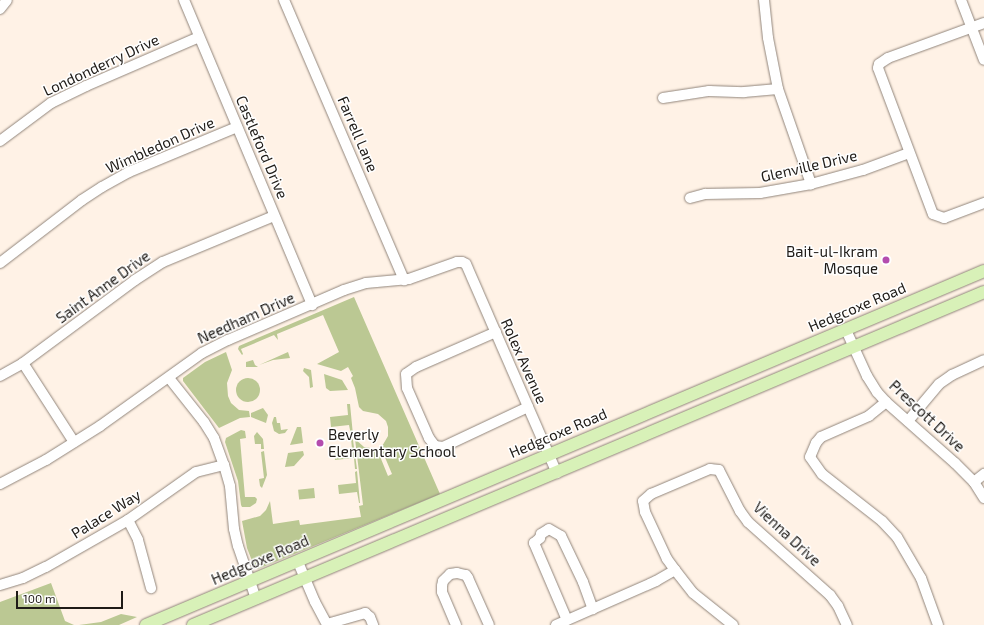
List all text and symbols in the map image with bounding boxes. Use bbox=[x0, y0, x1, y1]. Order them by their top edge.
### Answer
street label: Londonderry Drive bbox=[40, 30, 162, 100]
street label: Castleford Drive bbox=[232, 93, 292, 201]
street label: Farrell Lane bbox=[334, 93, 382, 175]
street label: Wimbledon Drive bbox=[103, 113, 217, 177]
street label: Glenville Drive bbox=[759, 146, 859, 186]
place label: Bait-ul-Ikram Mosque bbox=[786, 242, 878, 277]
street label: Saint Anne Drive bbox=[52, 247, 154, 327]
marker: Bait-ul-Ikram Mosque bbox=[881, 255, 891, 265]
street label: Hedgcoxe Road bbox=[806, 278, 908, 336]
street label: Needham Drive bbox=[195, 289, 297, 347]
street label: Rolex Avenue bbox=[497, 315, 551, 407]
street label: Prescott Drive bbox=[886, 377, 968, 455]
street label: Hedgcoxe Road bbox=[507, 404, 609, 462]
place label: Beverly Elementary School bbox=[328, 425, 456, 460]
marker: Beverly Elementary School bbox=[315, 438, 325, 448]
street label: Palace Way bbox=[68, 486, 144, 542]
street label: Vienna Drive bbox=[750, 498, 824, 570]
street label: Hedgcoxe Road bbox=[209, 531, 311, 589]
scale bar bbox=[18, 583, 125, 609]
text: 100 m bbox=[23, 591, 55, 605]

